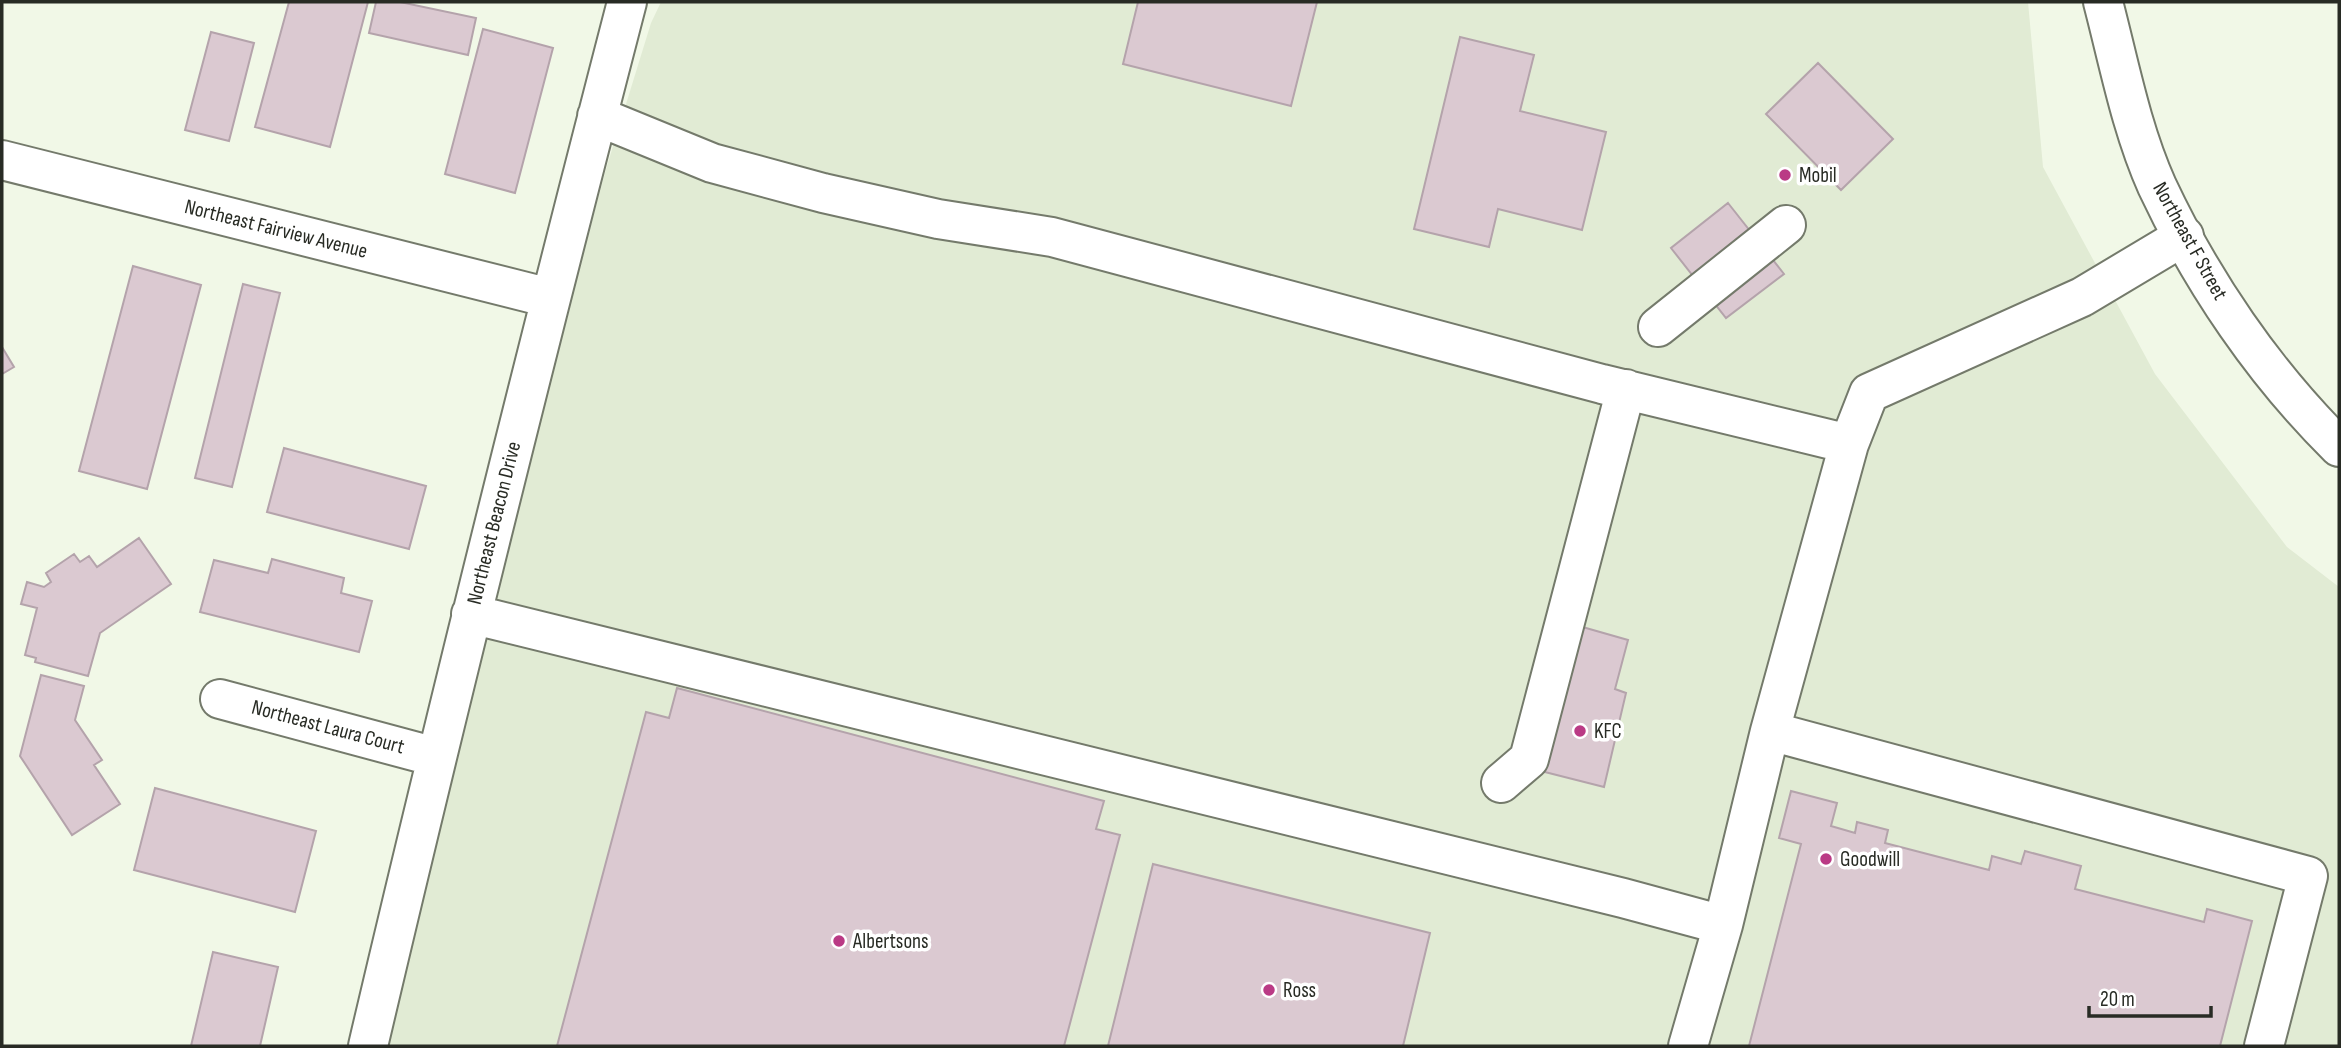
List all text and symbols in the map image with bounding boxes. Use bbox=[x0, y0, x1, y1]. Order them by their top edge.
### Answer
place label: Mobil bbox=[1799, 163, 1837, 188]
marker: Mobil bbox=[1777, 167, 1793, 183]
street label: Northeast F Street bbox=[2147, 178, 2233, 304]
street label: Northeast Fairview Avenue bbox=[182, 194, 370, 264]
street label: Northeast Beacon Drive bbox=[462, 439, 526, 607]
street label: Northeast Laura Court bbox=[249, 695, 407, 759]
place label: KFC bbox=[1594, 719, 1622, 744]
marker: KFC bbox=[1572, 723, 1588, 739]
place label: Goodwill bbox=[1840, 847, 1900, 872]
marker: Goodwill bbox=[1818, 851, 1834, 867]
place label: Albertsons bbox=[852, 929, 929, 954]
marker: Albertsons bbox=[831, 933, 847, 949]
scale bar bbox=[2089, 974, 2212, 1018]
place label: Ross bbox=[1283, 978, 1316, 1003]
marker: Ross bbox=[1261, 982, 1277, 998]
text: 20 m bbox=[2100, 987, 2135, 1012]

